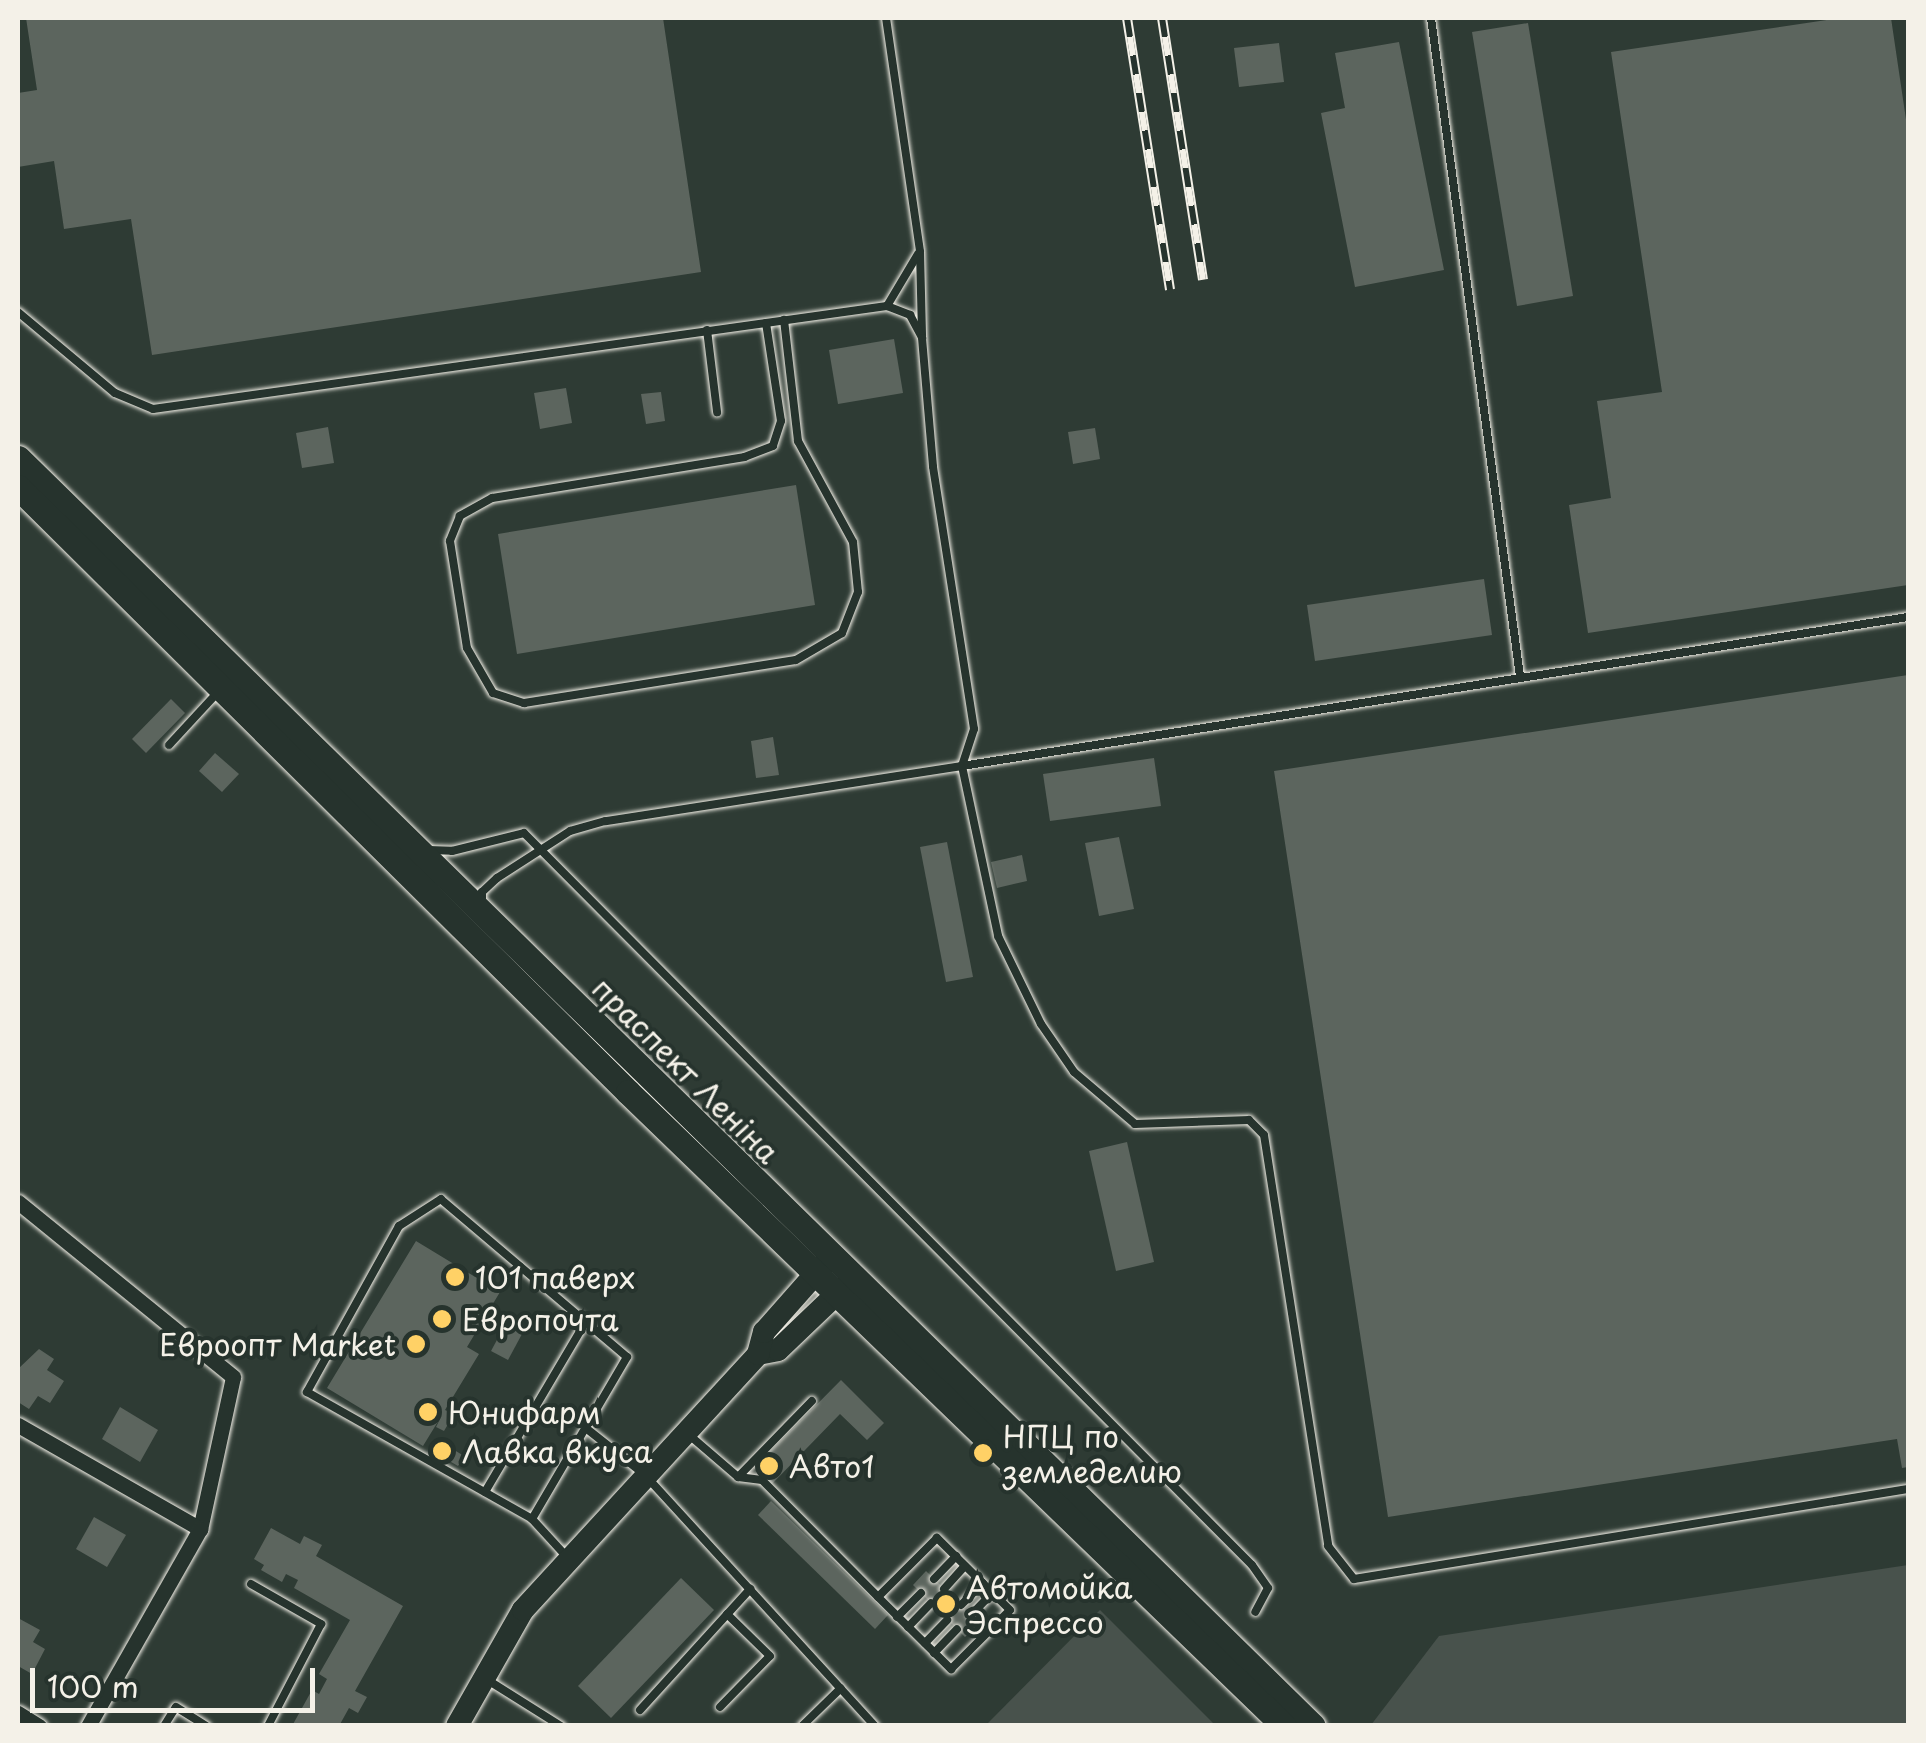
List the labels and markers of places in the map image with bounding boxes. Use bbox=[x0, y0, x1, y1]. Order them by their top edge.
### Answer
place label: 101 паверх bbox=[475, 1259, 636, 1295]
marker: 101 паверх bbox=[444, 1266, 466, 1288]
place label: Европочта bbox=[462, 1301, 619, 1337]
marker: Европочта bbox=[431, 1308, 453, 1330]
place label: Евроопт Market bbox=[160, 1326, 396, 1362]
marker: Евроопт Market bbox=[405, 1333, 427, 1355]
place label: Юнифарм bbox=[448, 1394, 601, 1430]
marker: Юнифарм bbox=[417, 1401, 439, 1423]
place label: НПЦ по земледелию bbox=[1003, 1418, 1182, 1488]
place label: Лавка вкуса bbox=[462, 1433, 654, 1469]
marker: Лавка вкуса bbox=[431, 1440, 453, 1462]
marker: НПЦ по земледелию bbox=[972, 1442, 994, 1464]
place label: Авто1 bbox=[789, 1448, 875, 1484]
marker: Авто1 bbox=[758, 1455, 780, 1477]
place label: Автомойка Эспрессо bbox=[966, 1569, 1132, 1640]
marker: Автомойка Эспрессо bbox=[935, 1593, 957, 1615]

